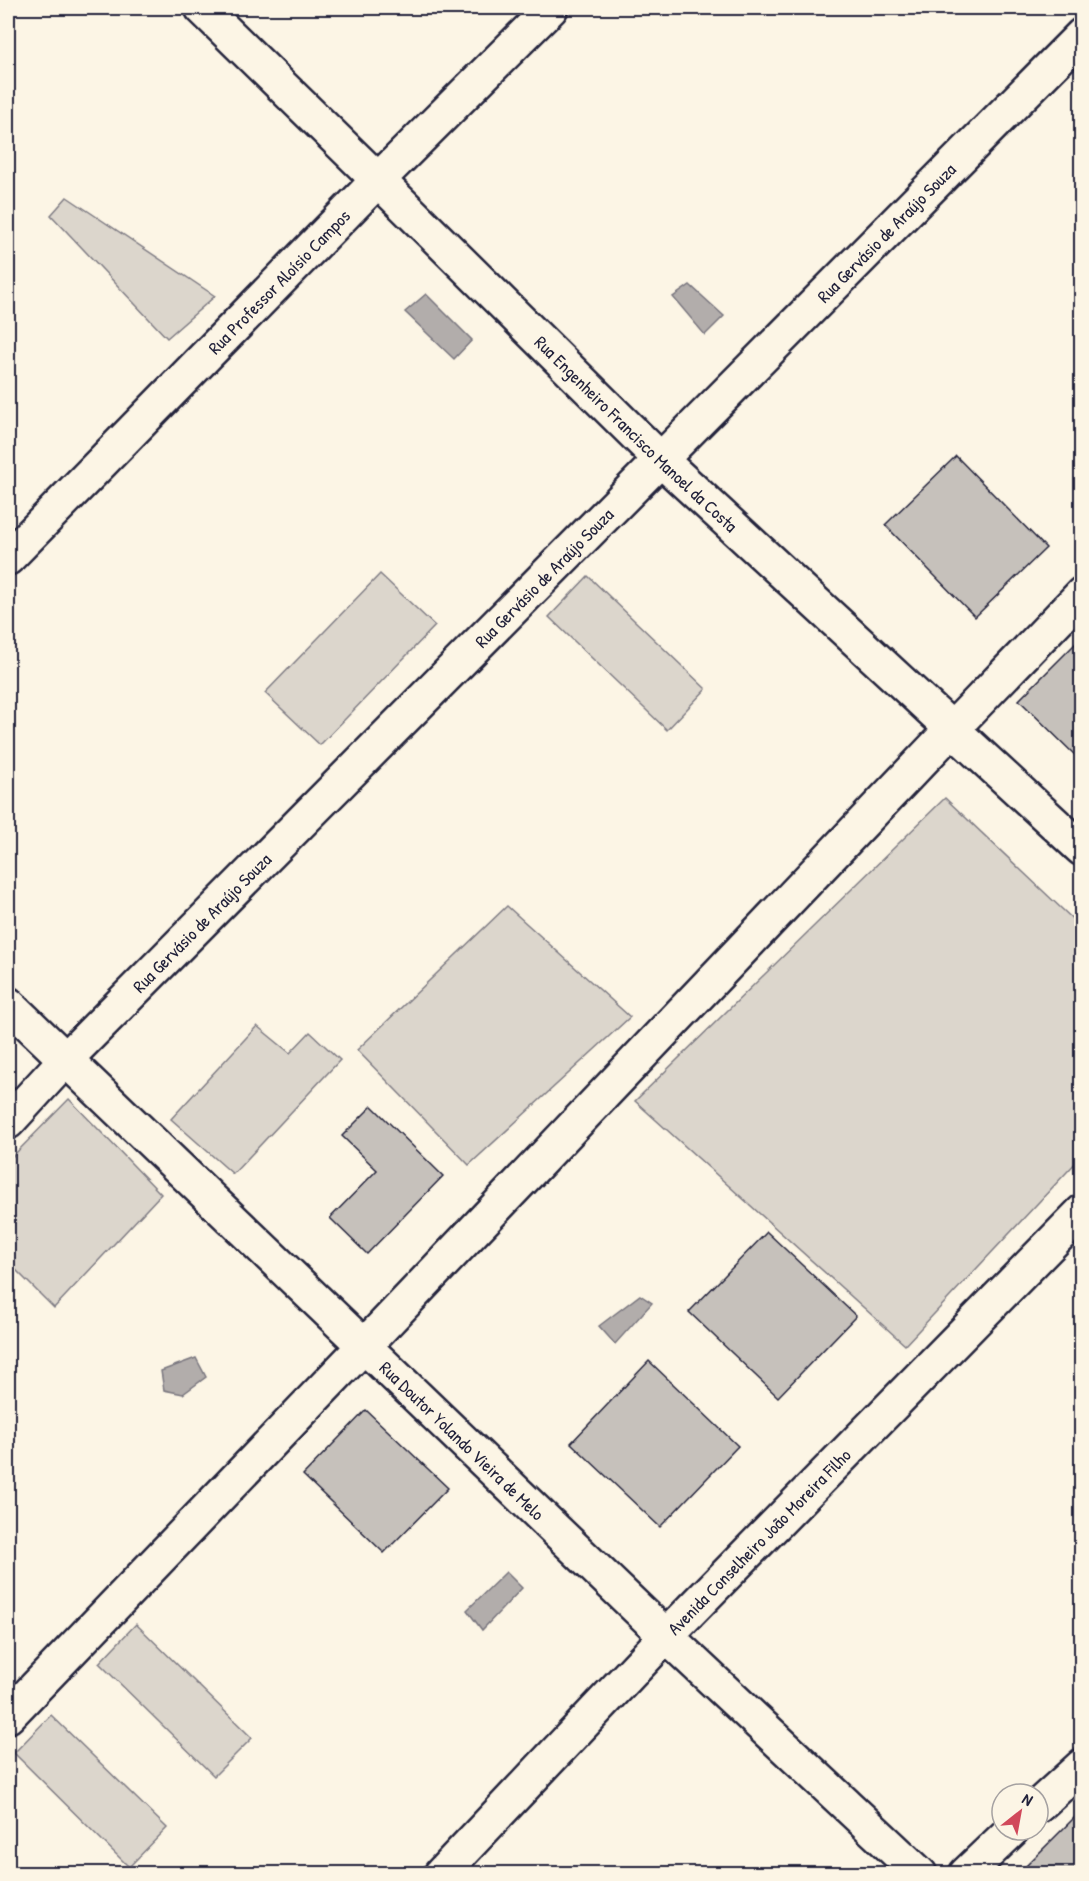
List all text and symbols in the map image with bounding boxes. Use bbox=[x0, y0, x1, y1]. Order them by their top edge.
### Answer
street label: Rua Gervásio de Araújo Souza bbox=[811, 157, 961, 308]
street label: Rua Professor Aloísio Campos bbox=[202, 203, 355, 359]
street label: Rua Engenheiro Francisco Manoel da Costa bbox=[529, 330, 743, 537]
street label: Rua Gervásio de Araújo Souza bbox=[469, 502, 619, 653]
street label: Rua Gervásio de Araújo Souza bbox=[127, 847, 276, 998]
street label: Rua Doutor Yolando Vieira de Melo bbox=[374, 1355, 550, 1526]
street label: Avenida Conselheiro João Moreira Filho bbox=[662, 1443, 856, 1640]
north arrow bbox=[990, 1782, 1050, 1842]
text: N bbox=[1018, 1788, 1037, 1811]

